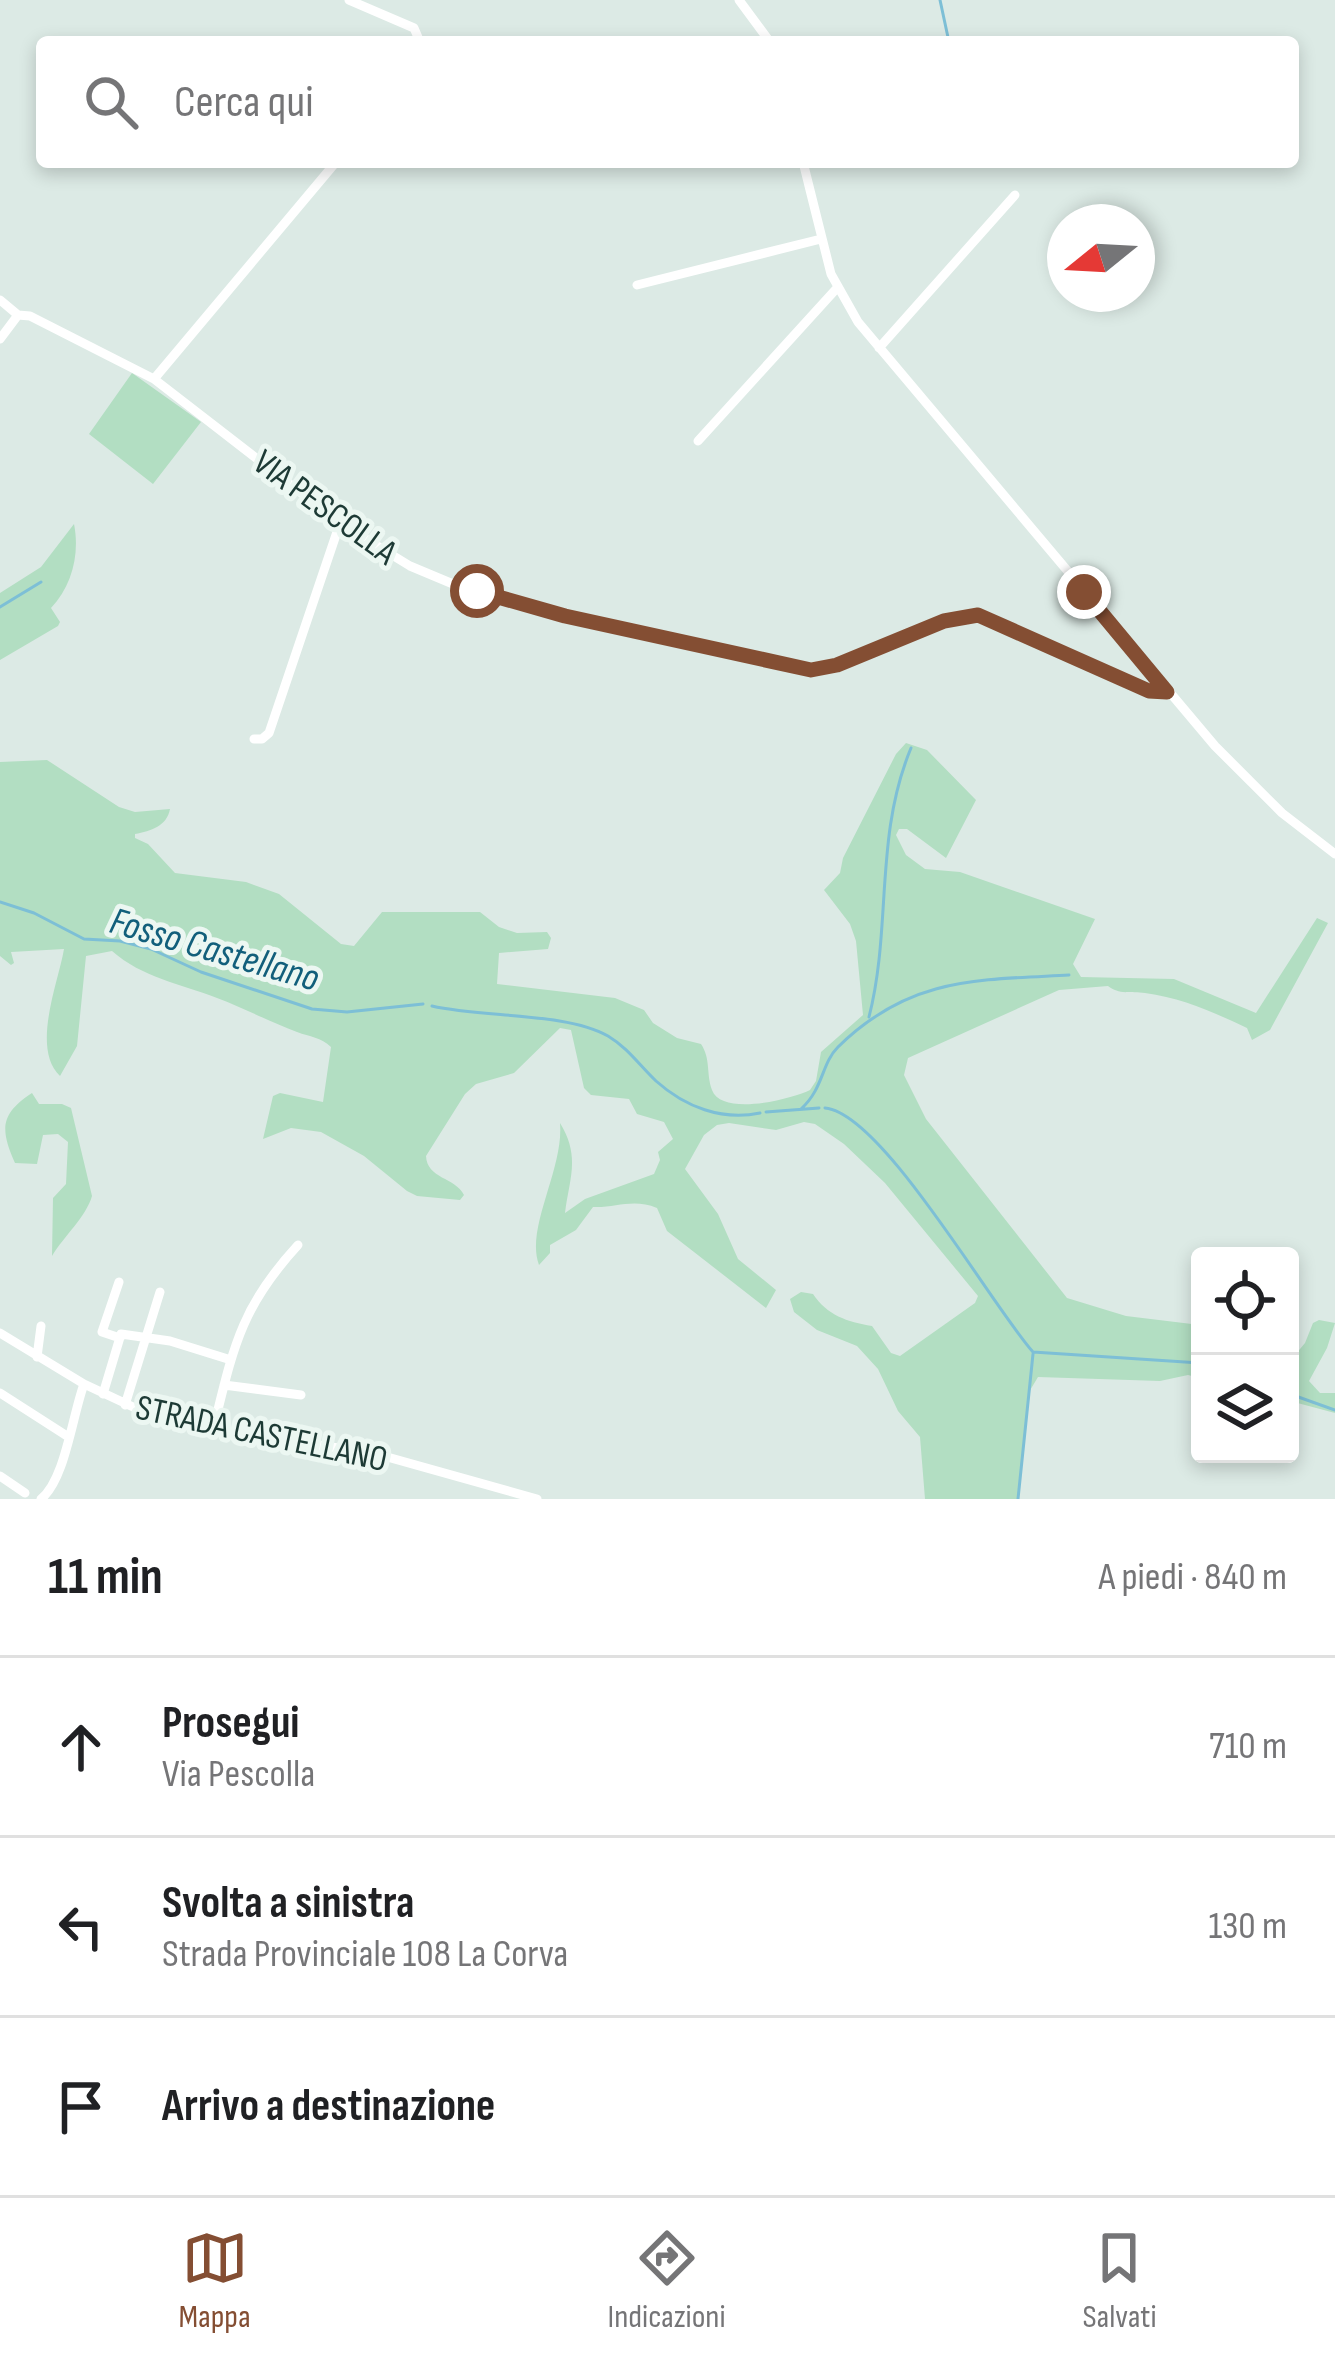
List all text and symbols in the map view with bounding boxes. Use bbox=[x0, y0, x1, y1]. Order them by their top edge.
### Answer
search box bbox=[36, 36, 1299, 168]
icon: search bbox=[78, 69, 144, 135]
text: Cerca qui bbox=[174, 75, 314, 130]
north arrow bbox=[1047, 204, 1155, 312]
street label: VIA PESCOLLA bbox=[244, 441, 405, 575]
route start bbox=[450, 564, 504, 618]
route end bbox=[1057, 565, 1111, 619]
water label: Fosso Castellano bbox=[104, 898, 324, 1003]
map controls bbox=[1191, 1247, 1299, 1463]
button: locate bbox=[1191, 1247, 1299, 1355]
button: layers bbox=[1191, 1355, 1299, 1463]
street label: STRADA CASTELLANO bbox=[132, 1387, 391, 1482]
text: 11 min bbox=[48, 1547, 163, 1608]
text: A piedi · 840 m bbox=[1099, 1554, 1287, 1601]
text: Prosegui bbox=[162, 1696, 300, 1751]
icon: ahead bbox=[48, 1714, 114, 1780]
text: 710 m bbox=[1209, 1723, 1287, 1770]
text: Via Pescolla bbox=[162, 1751, 315, 1798]
text: Svolta a sinistra bbox=[162, 1876, 414, 1931]
icon: left bbox=[48, 1894, 114, 1960]
text: 130 m bbox=[1208, 1903, 1287, 1950]
text: Strada Provinciale 108 La Corva bbox=[162, 1931, 568, 1978]
icon: arrive bbox=[48, 2074, 114, 2140]
text: Arrivo a destinazione bbox=[162, 2079, 495, 2134]
tab: Mappa bbox=[178, 2225, 251, 2337]
tab: Indicazioni bbox=[608, 2225, 726, 2337]
tab: Salvati bbox=[1082, 2225, 1157, 2337]

